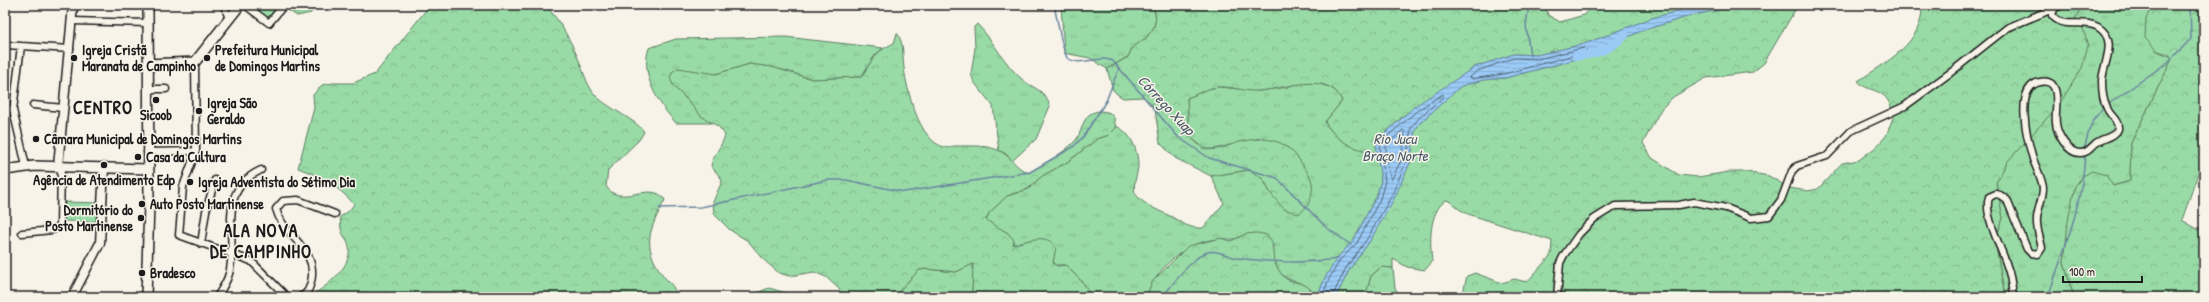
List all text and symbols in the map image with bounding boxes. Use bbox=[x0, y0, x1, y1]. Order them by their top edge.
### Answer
place label: Igreja Cristã Maranata de Campinho bbox=[82, 40, 196, 77]
place label: Prefeitura Municipal de Domingos Martins bbox=[215, 40, 320, 77]
marker: Igreja Cristã Maranata de Campinho bbox=[69, 53, 79, 63]
marker: Prefeitura Municipal de Domingos Martins bbox=[202, 53, 212, 63]
water label: Córrego Xuap bbox=[1133, 70, 1201, 140]
place label: Igreja São Geraldo bbox=[207, 93, 257, 128]
district label: CENTRO bbox=[73, 95, 133, 120]
marker: Sicoob bbox=[151, 95, 161, 105]
place label: Sicoob bbox=[140, 105, 172, 124]
marker: Igreja São Geraldo bbox=[194, 106, 204, 116]
water label: Rio Jucu Braço Norte bbox=[1362, 128, 1429, 166]
place label: Câmara Municipal de Domingos Martins bbox=[44, 129, 242, 150]
marker: Câmara Municipal de Domingos Martins bbox=[31, 134, 41, 144]
place label: Casa da Cultura bbox=[146, 147, 226, 166]
marker: Casa da Cultura bbox=[133, 152, 143, 162]
marker: Agência de Atendimento Edp bbox=[99, 160, 109, 170]
place label: Agência de Atendimento Edp bbox=[33, 170, 176, 191]
place label: Igreja Adventista do Sétimo Dia bbox=[198, 172, 356, 193]
marker: Igreja Adventista do Sétimo Dia bbox=[185, 177, 195, 187]
place label: Auto Posto Martinense bbox=[150, 194, 264, 213]
marker: Auto Posto Martinense bbox=[137, 199, 147, 209]
place label: Dormitório do Posto Martinense bbox=[45, 200, 133, 235]
marker: Dormitório do Posto Martinense bbox=[136, 213, 146, 223]
district label: ALA NOVA DE CAMPINHO bbox=[210, 218, 312, 264]
scale bar bbox=[2063, 258, 2142, 284]
place label: Bradesco bbox=[150, 263, 196, 282]
text: 100 m bbox=[2069, 263, 2095, 280]
marker: Bradesco bbox=[137, 268, 147, 278]

